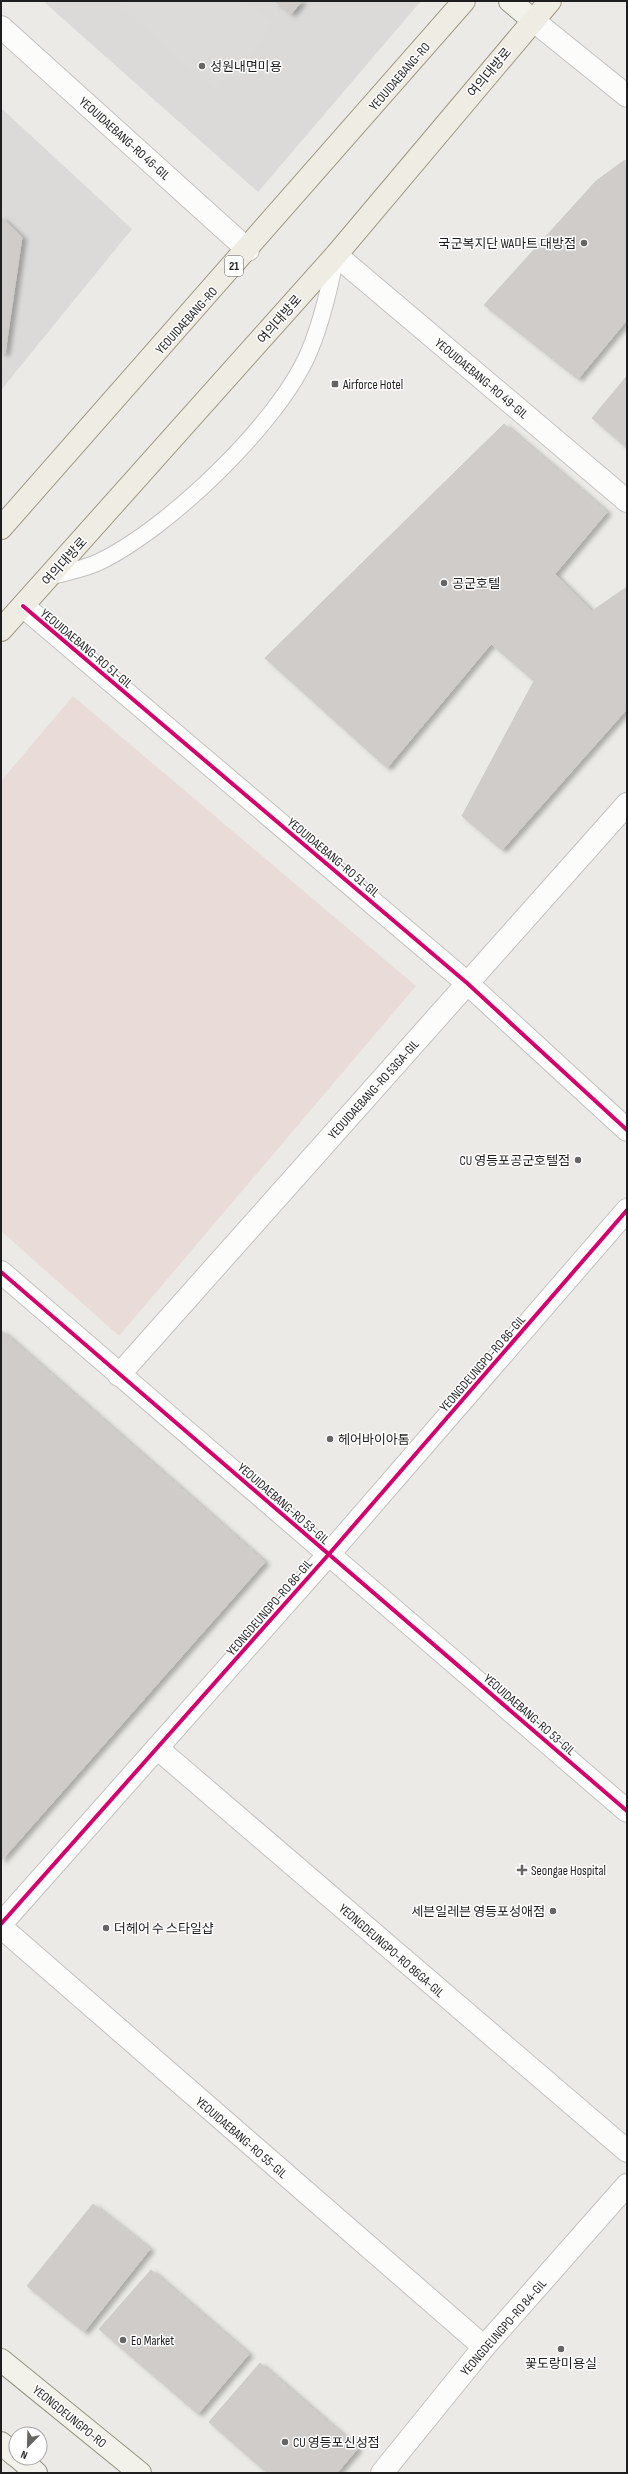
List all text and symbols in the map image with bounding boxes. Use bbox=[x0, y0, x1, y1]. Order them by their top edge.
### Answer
street label: YEOUIDAEBANG-RO bbox=[366, 39, 434, 114]
street label: 여의대방로 bbox=[464, 45, 515, 101]
place label: 성원내면미용 bbox=[210, 59, 282, 75]
marker: 성원내면미용 bbox=[197, 61, 207, 71]
street label: YEOUIDAEBANG-RO 46-GIL bbox=[76, 94, 173, 184]
place label: 국군복지단 WA마트 대방점 bbox=[439, 236, 576, 252]
marker: 국군복지단 WA마트 대방점 bbox=[579, 238, 589, 248]
road number: 21 bbox=[225, 256, 243, 276]
street label: YEOUIDAEBANG-RO bbox=[152, 284, 221, 358]
street label: 여의대방로 bbox=[254, 292, 305, 347]
street label: YEOUIDAEBANG-RO 49-GIL bbox=[431, 335, 531, 423]
place label: Airforce Hotel bbox=[342, 377, 403, 393]
marker: Airforce Hotel bbox=[330, 379, 340, 389]
street label: 여의대방로 bbox=[39, 534, 91, 589]
place label: 공군호텔 bbox=[452, 576, 500, 592]
marker: 공군호텔 bbox=[439, 578, 449, 588]
street label: YEOUIDAEBANG-RO 51-GIL bbox=[37, 606, 136, 692]
street label: YEOUIDAEBANG-RO 51-GIL bbox=[284, 815, 383, 901]
street label: YEOUIDAEBANG-RO 53GA-GIL bbox=[325, 1037, 423, 1143]
place label: CU 영등포공군호텔점 bbox=[460, 1153, 570, 1169]
marker: CU 영등포공군호텔점 bbox=[573, 1155, 583, 1165]
street label: YEONGDEUNGPO-RO 86-GIL bbox=[436, 1312, 529, 1415]
place label: 헤어바이아톰 bbox=[338, 1432, 410, 1448]
marker: 헤어바이아톰 bbox=[325, 1434, 335, 1444]
street label: YEOUIDAEBANG-RO 53-GIL bbox=[234, 1460, 333, 1548]
street label: YEONGDEUNGPO-RO 86-GIL bbox=[223, 1556, 316, 1659]
street label: YEOUIDAEBANG-RO 53-GIL bbox=[480, 1671, 579, 1759]
place label: Seongae Hospital bbox=[531, 1863, 606, 1879]
marker: Seongae Hospital bbox=[516, 1864, 528, 1876]
street label: YEONGDEUNGPO-RO 86GA-GIL bbox=[335, 1901, 447, 2001]
place label: 세븐일레븐 영등포성애점 bbox=[411, 1904, 545, 1920]
marker: 세븐일레븐 영등포성애점 bbox=[548, 1906, 558, 1916]
place label: 더헤어 수 스타일샵 bbox=[114, 1921, 214, 1937]
marker: 더헤어 수 스타일샵 bbox=[101, 1923, 111, 1933]
street label: YEOUIDAEBANG-RO 55-GIL bbox=[192, 2094, 291, 2182]
street label: YEONGDEUNGPO-RO 84-GIL bbox=[457, 2276, 550, 2379]
place label: Eo Market bbox=[131, 2333, 174, 2349]
marker: Eo Market bbox=[118, 2335, 128, 2345]
marker: 꽃도랑미용실 bbox=[556, 2344, 566, 2354]
place label: 꽃도랑미용실 bbox=[525, 2356, 597, 2372]
street label: YEONGDEUNGPO-RO bbox=[29, 2382, 110, 2451]
north arrow bbox=[8, 2426, 48, 2466]
place label: CU 영등포신성점 bbox=[293, 2435, 380, 2451]
marker: CU 영등포신성점 bbox=[280, 2437, 290, 2447]
text: N bbox=[19, 2448, 30, 2462]

